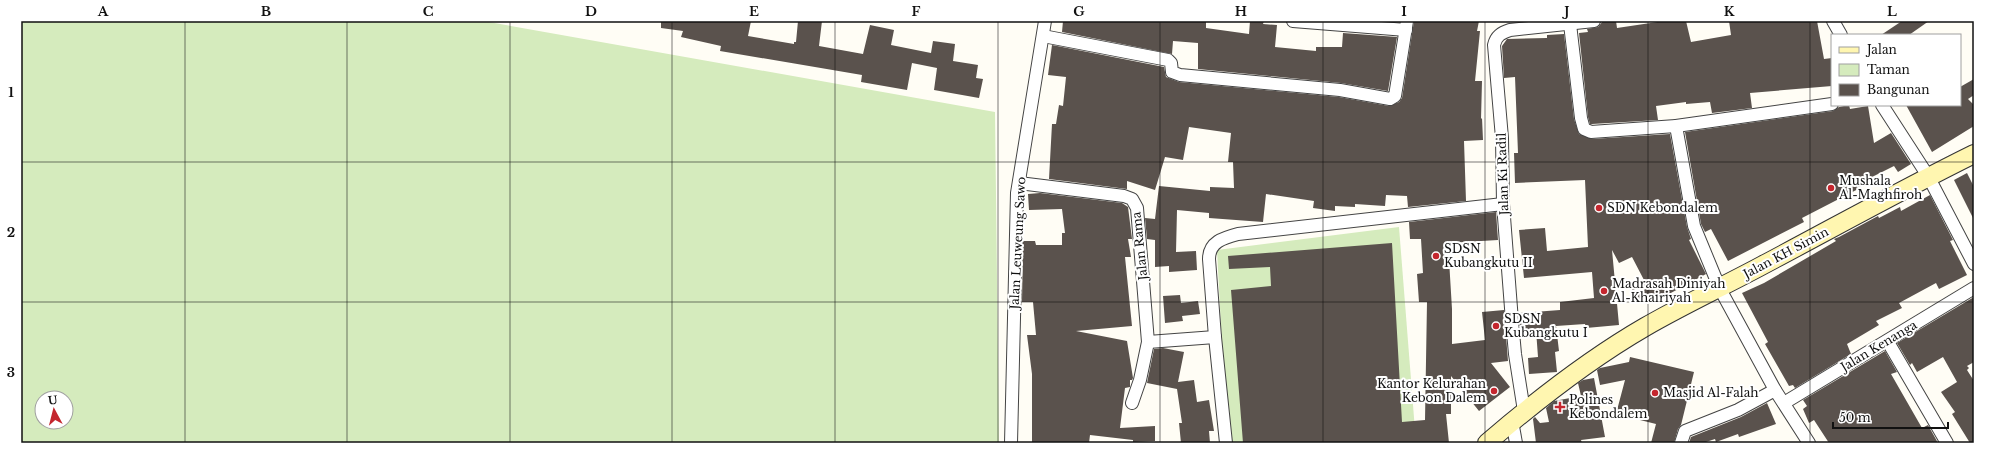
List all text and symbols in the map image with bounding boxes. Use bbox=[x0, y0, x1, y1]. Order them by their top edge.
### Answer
text: A bbox=[97, 3, 109, 20]
text: B bbox=[261, 3, 271, 20]
text: C bbox=[423, 3, 434, 20]
text: D bbox=[585, 3, 597, 20]
text: E bbox=[749, 3, 759, 20]
text: F bbox=[912, 3, 921, 20]
text: G bbox=[1073, 3, 1085, 20]
text: H bbox=[1235, 3, 1247, 20]
text: I bbox=[1401, 3, 1407, 20]
text: J bbox=[1561, 3, 1570, 20]
text: K bbox=[1724, 3, 1735, 20]
text: L bbox=[1887, 3, 1897, 20]
legend bbox=[1831, 34, 1961, 106]
text: Jalan bbox=[1865, 42, 1897, 57]
text: Taman bbox=[1867, 62, 1910, 77]
text: Bangunan bbox=[1867, 82, 1930, 97]
text: 1 bbox=[8, 84, 14, 101]
street label: Jalan Ki Radil bbox=[1494, 133, 1512, 217]
place label: Mushala Al-Maghfiroh bbox=[1838, 173, 1922, 202]
street label: Jalan Leuweung Sawo bbox=[1006, 176, 1028, 312]
marker: Mushala Al-Maghfiroh bbox=[1826, 183, 1836, 193]
place label: SDN Kebondalem bbox=[1607, 200, 1718, 215]
marker: SDN Kebondalem bbox=[1594, 203, 1604, 213]
street label: Jalan Rama bbox=[1128, 211, 1151, 283]
text: 2 bbox=[7, 224, 15, 241]
street label: Jalan KH Simin bbox=[1739, 224, 1831, 282]
place label: SDSN Kubangkutu II bbox=[1444, 241, 1533, 270]
marker: SDSN Kubangkutu II bbox=[1431, 251, 1441, 261]
place label: Madrasah Diniyah Al-Khairiyah bbox=[1611, 276, 1725, 305]
marker: Madrasah Diniyah Al-Khairiyah bbox=[1599, 286, 1609, 296]
place label: SDSN Kubangkutu I bbox=[1504, 311, 1588, 340]
street label: Jalan Kenanga bbox=[1836, 317, 1920, 375]
marker: SDSN Kubangkutu I bbox=[1491, 321, 1501, 331]
text: 3 bbox=[7, 364, 15, 381]
place label: Kantor Kelurahan Kebon Dalem bbox=[1377, 376, 1486, 405]
place label: Masjid Al-Falah bbox=[1663, 385, 1759, 400]
marker: Kantor Kelurahan Kebon Dalem bbox=[1489, 386, 1499, 396]
marker: Masjid Al-Falah bbox=[1650, 388, 1660, 398]
north arrow bbox=[34, 390, 74, 430]
text: U bbox=[47, 392, 59, 408]
place label: Polines Kebondalem bbox=[1569, 392, 1647, 421]
marker: Polines Kebondalem bbox=[1554, 401, 1566, 413]
scale bar bbox=[1833, 404, 1948, 430]
text: 50 m bbox=[1839, 410, 1871, 425]

